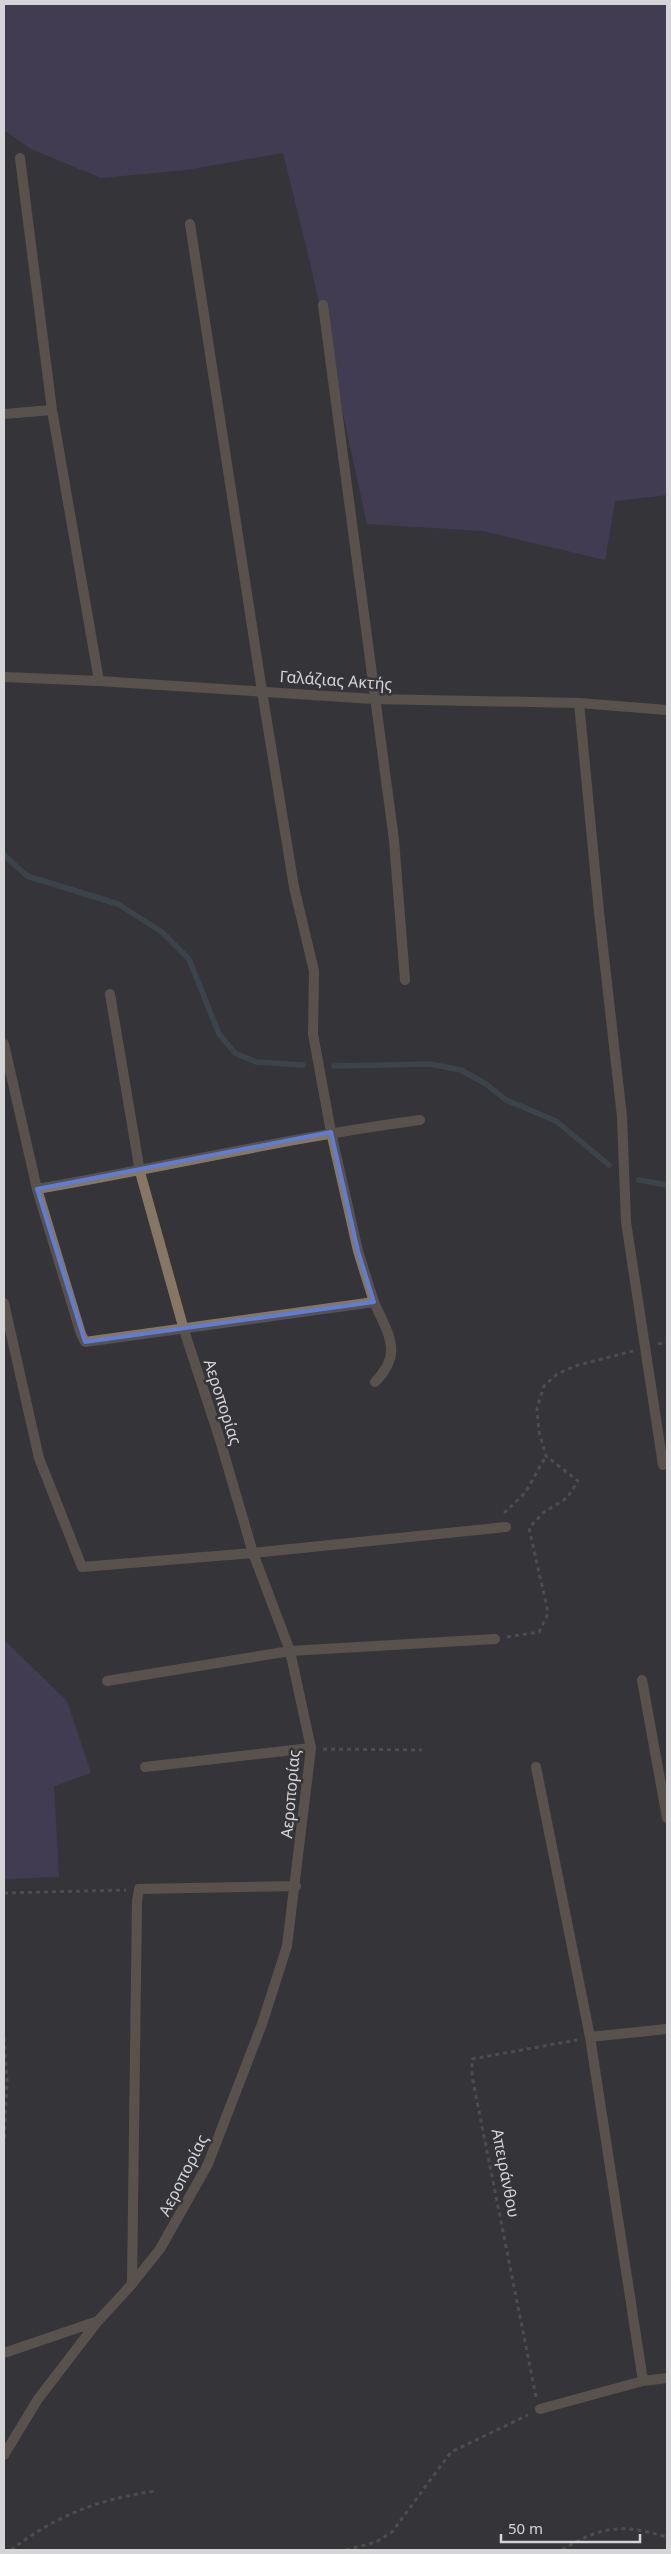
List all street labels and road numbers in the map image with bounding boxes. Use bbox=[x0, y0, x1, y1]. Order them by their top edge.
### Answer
street label: Γαλάζιας Ακτής bbox=[279, 665, 393, 695]
street label: Αεροπορίας bbox=[199, 1356, 247, 1448]
street label: Αεροπορίας bbox=[275, 1748, 305, 1839]
street label: Απειράνθου bbox=[487, 2127, 525, 2219]
street label: Αεροπορίας bbox=[153, 2130, 213, 2220]

